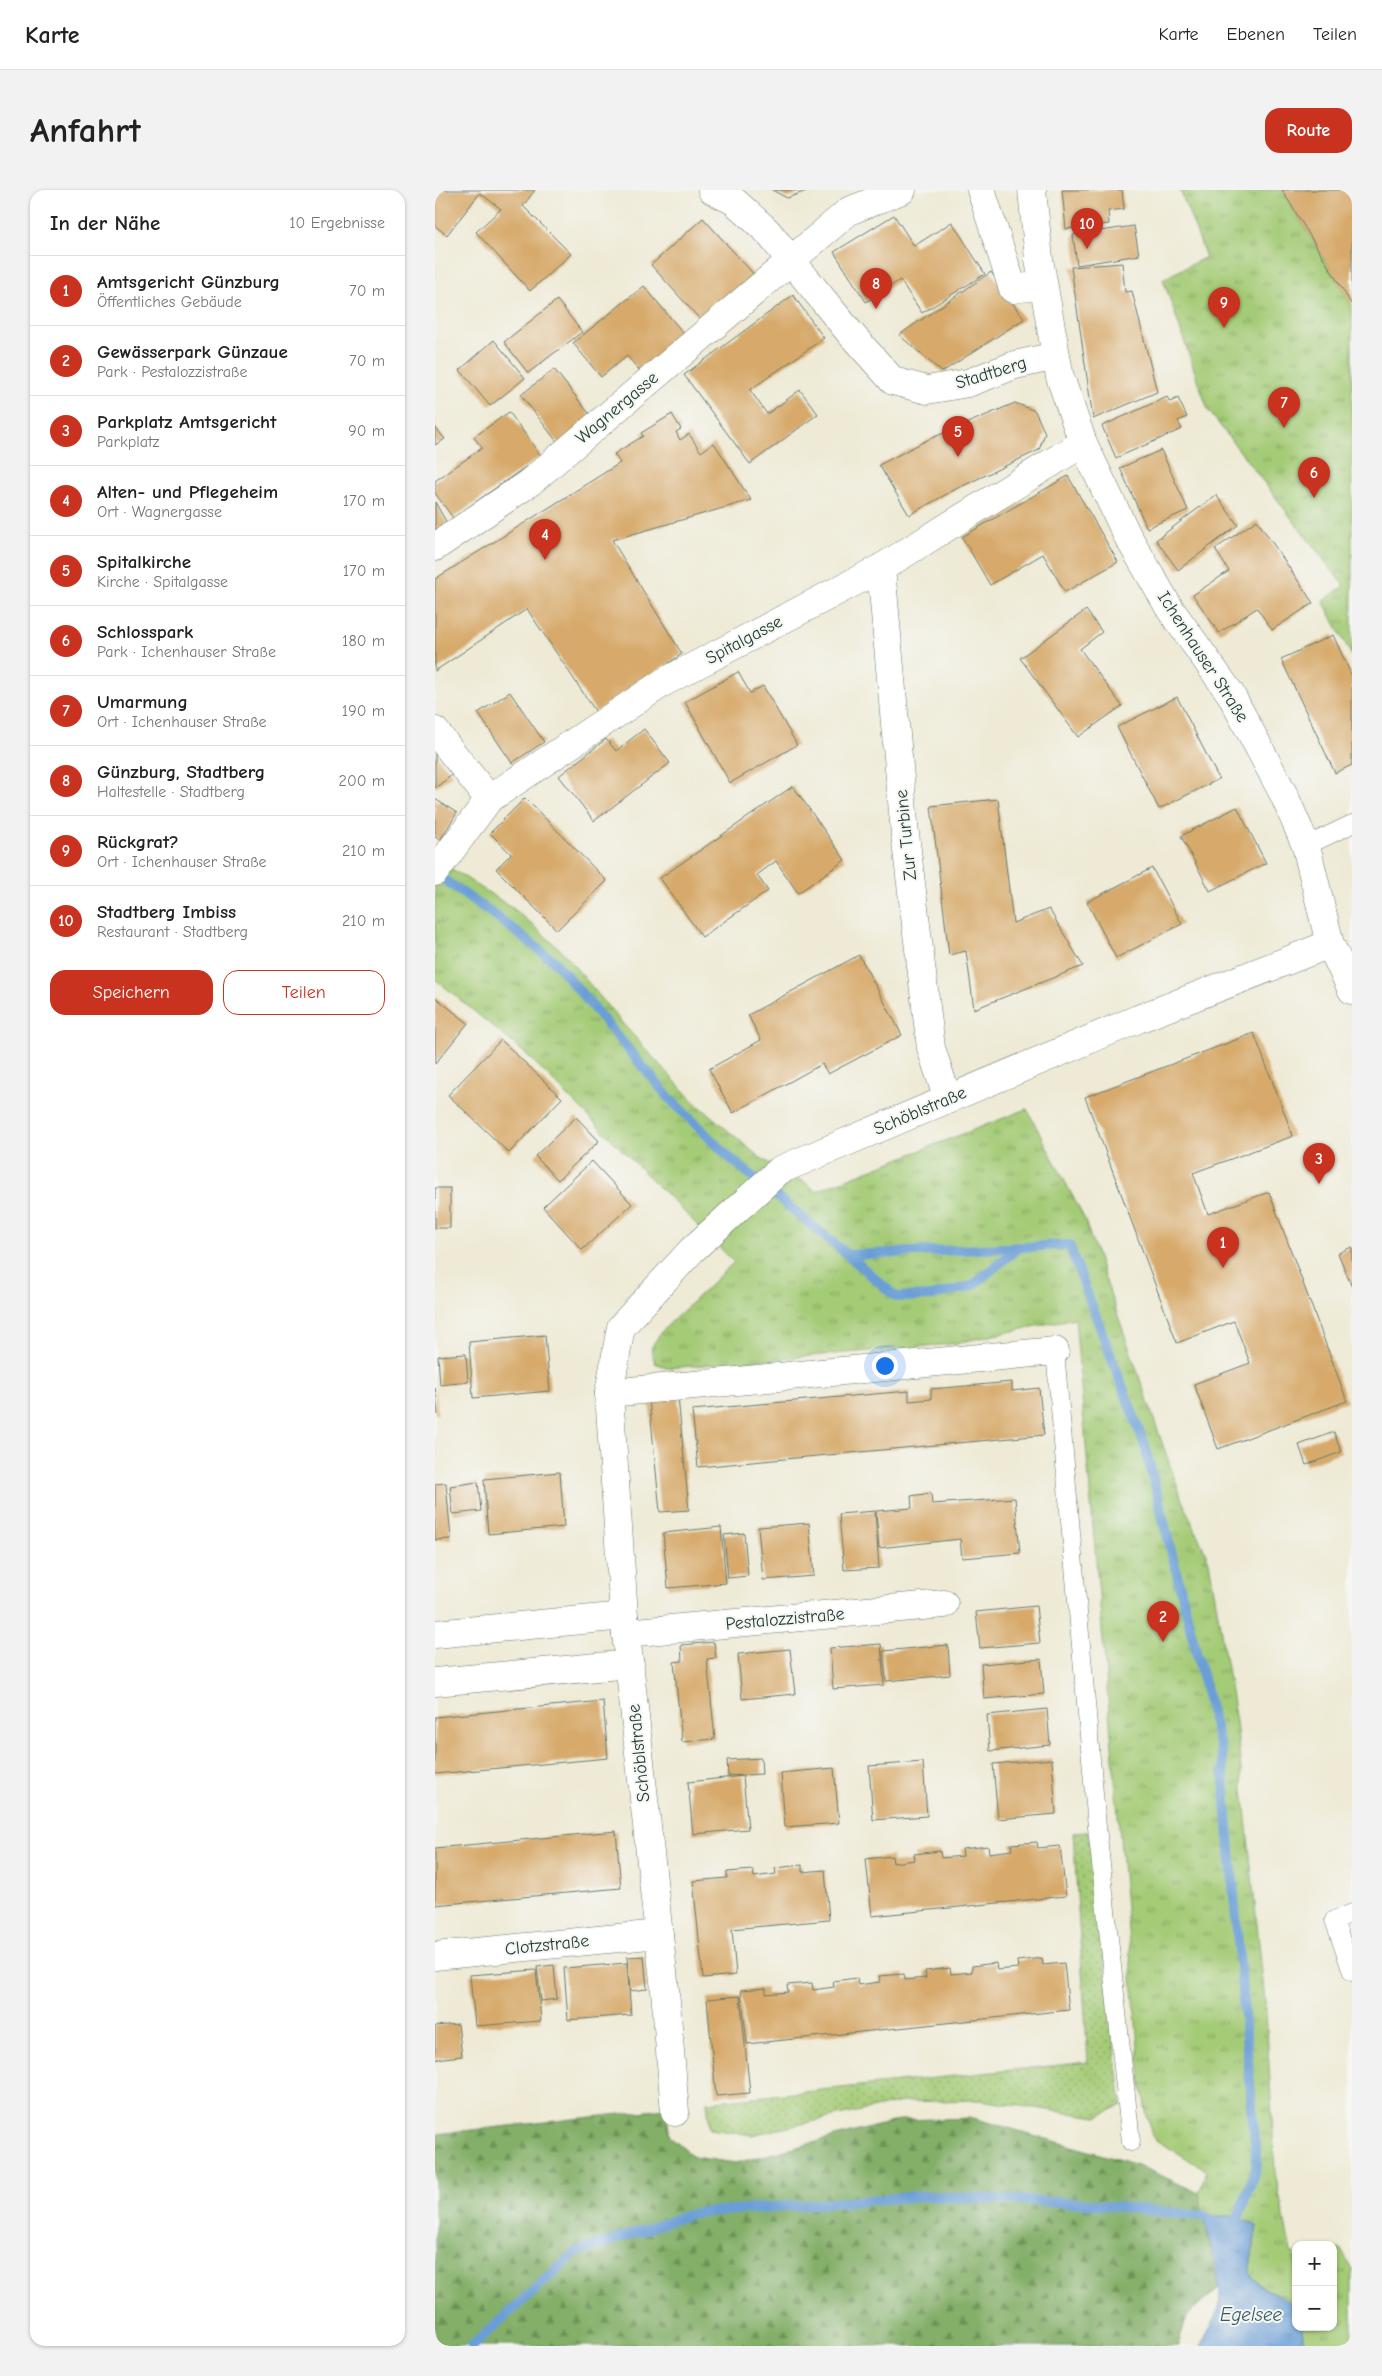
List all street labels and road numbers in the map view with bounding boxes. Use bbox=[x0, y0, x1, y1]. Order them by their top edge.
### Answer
street label: Stadtberg bbox=[953, 352, 1029, 394]
street label: Wagnergasse bbox=[571, 367, 663, 449]
street label: Ichenhauser Straße bbox=[1153, 588, 1253, 726]
street label: Spitalgasse bbox=[702, 611, 786, 669]
street label: Zur Turbine bbox=[891, 789, 921, 881]
street label: Schöblstraße bbox=[871, 1082, 969, 1140]
street label: Pestalozzistraße bbox=[725, 1603, 845, 1635]
street label: Schöblstraße bbox=[623, 1703, 655, 1803]
street label: Clotzstraße bbox=[504, 1930, 590, 1960]

